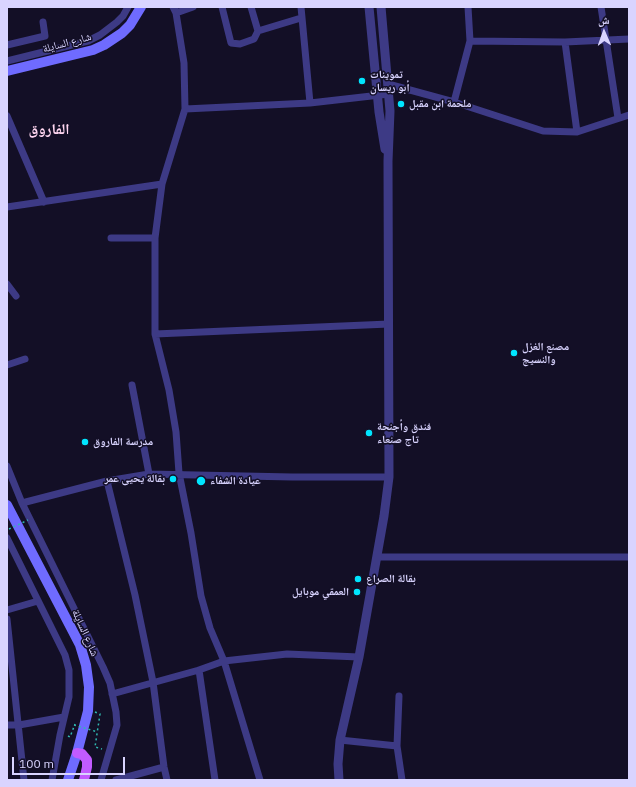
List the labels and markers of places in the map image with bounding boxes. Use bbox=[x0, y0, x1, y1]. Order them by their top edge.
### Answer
place label: تموينات أبو ريسان bbox=[370, 68, 410, 94]
marker: تموينات أبو ريسان bbox=[357, 76, 367, 86]
place label: ملحمة ابن مقبل bbox=[409, 97, 471, 111]
marker: ملحمة ابن مقبل bbox=[396, 99, 406, 109]
place label: مصنع الغزل والنسيج bbox=[522, 340, 569, 366]
marker: مصنع الغزل والنسيج bbox=[509, 348, 519, 358]
place label: فندق وأجنحة تاج صنعاء bbox=[377, 420, 431, 446]
marker: فندق وأجنحة تاج صنعاء bbox=[364, 428, 374, 438]
place label: مدرسة الفاروق bbox=[93, 435, 153, 449]
marker: مدرسة الفاروق bbox=[80, 437, 90, 447]
place label: بقالة يحيى عمر bbox=[104, 472, 165, 486]
marker: بقالة يحيى عمر bbox=[168, 474, 178, 484]
place label: عيادة الشفاء bbox=[210, 474, 261, 488]
marker: عيادة الشفاء bbox=[195, 475, 207, 487]
place label: بقالة الصراع bbox=[366, 572, 416, 586]
marker: بقالة الصراع bbox=[353, 574, 363, 584]
place label: العمقي موبايل bbox=[292, 585, 349, 599]
marker: العمقي موبايل bbox=[352, 587, 362, 597]

